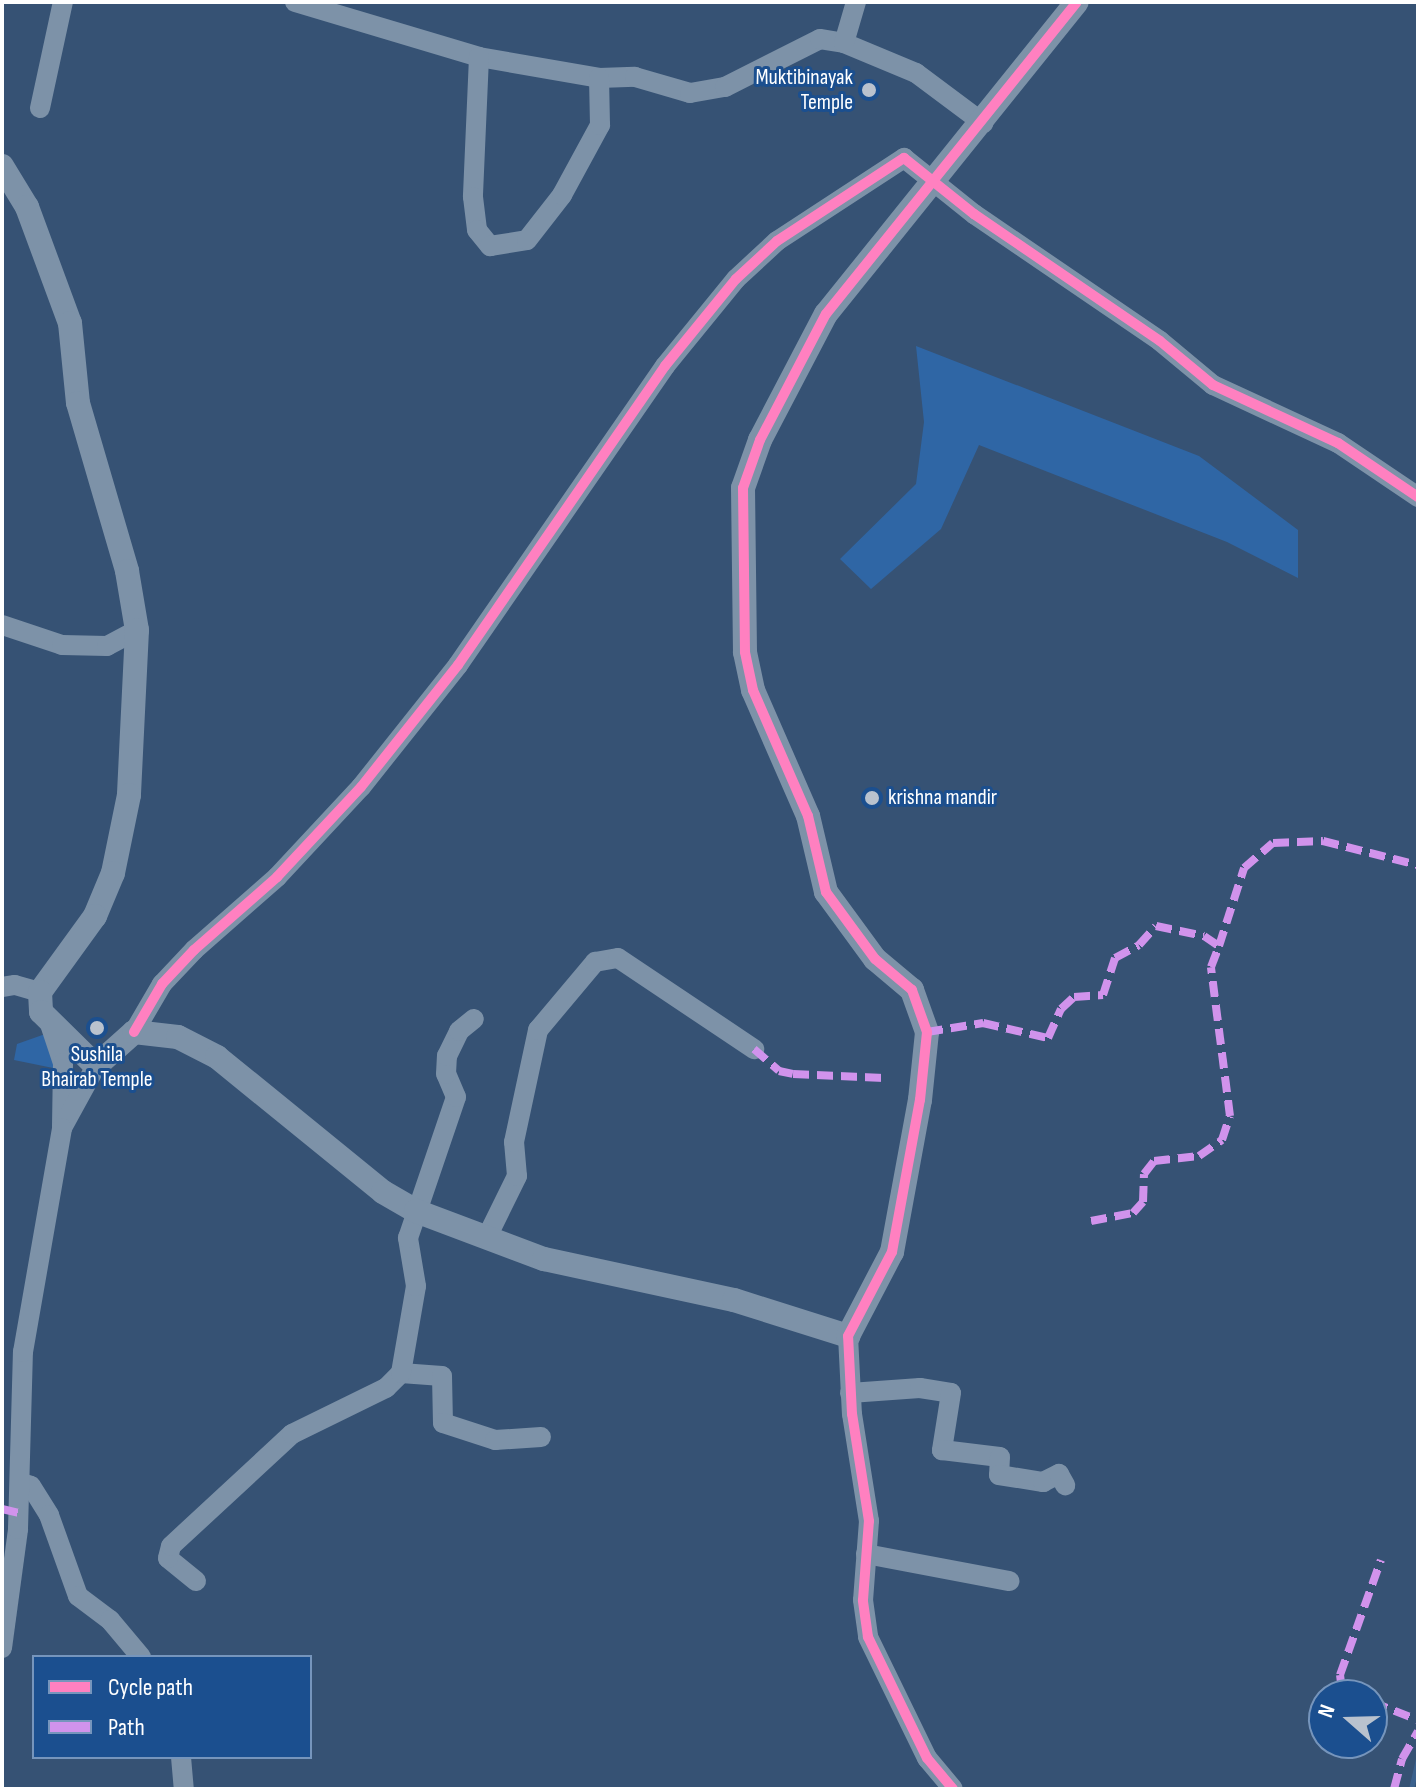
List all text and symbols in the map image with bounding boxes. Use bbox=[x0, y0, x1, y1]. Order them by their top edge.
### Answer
place label: Muktibinayak Temple bbox=[756, 64, 853, 116]
marker: Muktibinayak Temple bbox=[860, 81, 878, 99]
place label: krishna mandir bbox=[888, 785, 997, 811]
marker: krishna mandir bbox=[863, 789, 881, 807]
marker: Sushila Bhairab Temple bbox=[88, 1019, 106, 1037]
place label: Sushila Bhairab Temple bbox=[41, 1041, 153, 1092]
legend bbox=[32, 1655, 312, 1759]
text: Cycle path bbox=[108, 1673, 193, 1702]
north arrow bbox=[1308, 1679, 1388, 1759]
text: N bbox=[1312, 1701, 1342, 1721]
text: Path bbox=[108, 1713, 145, 1742]

